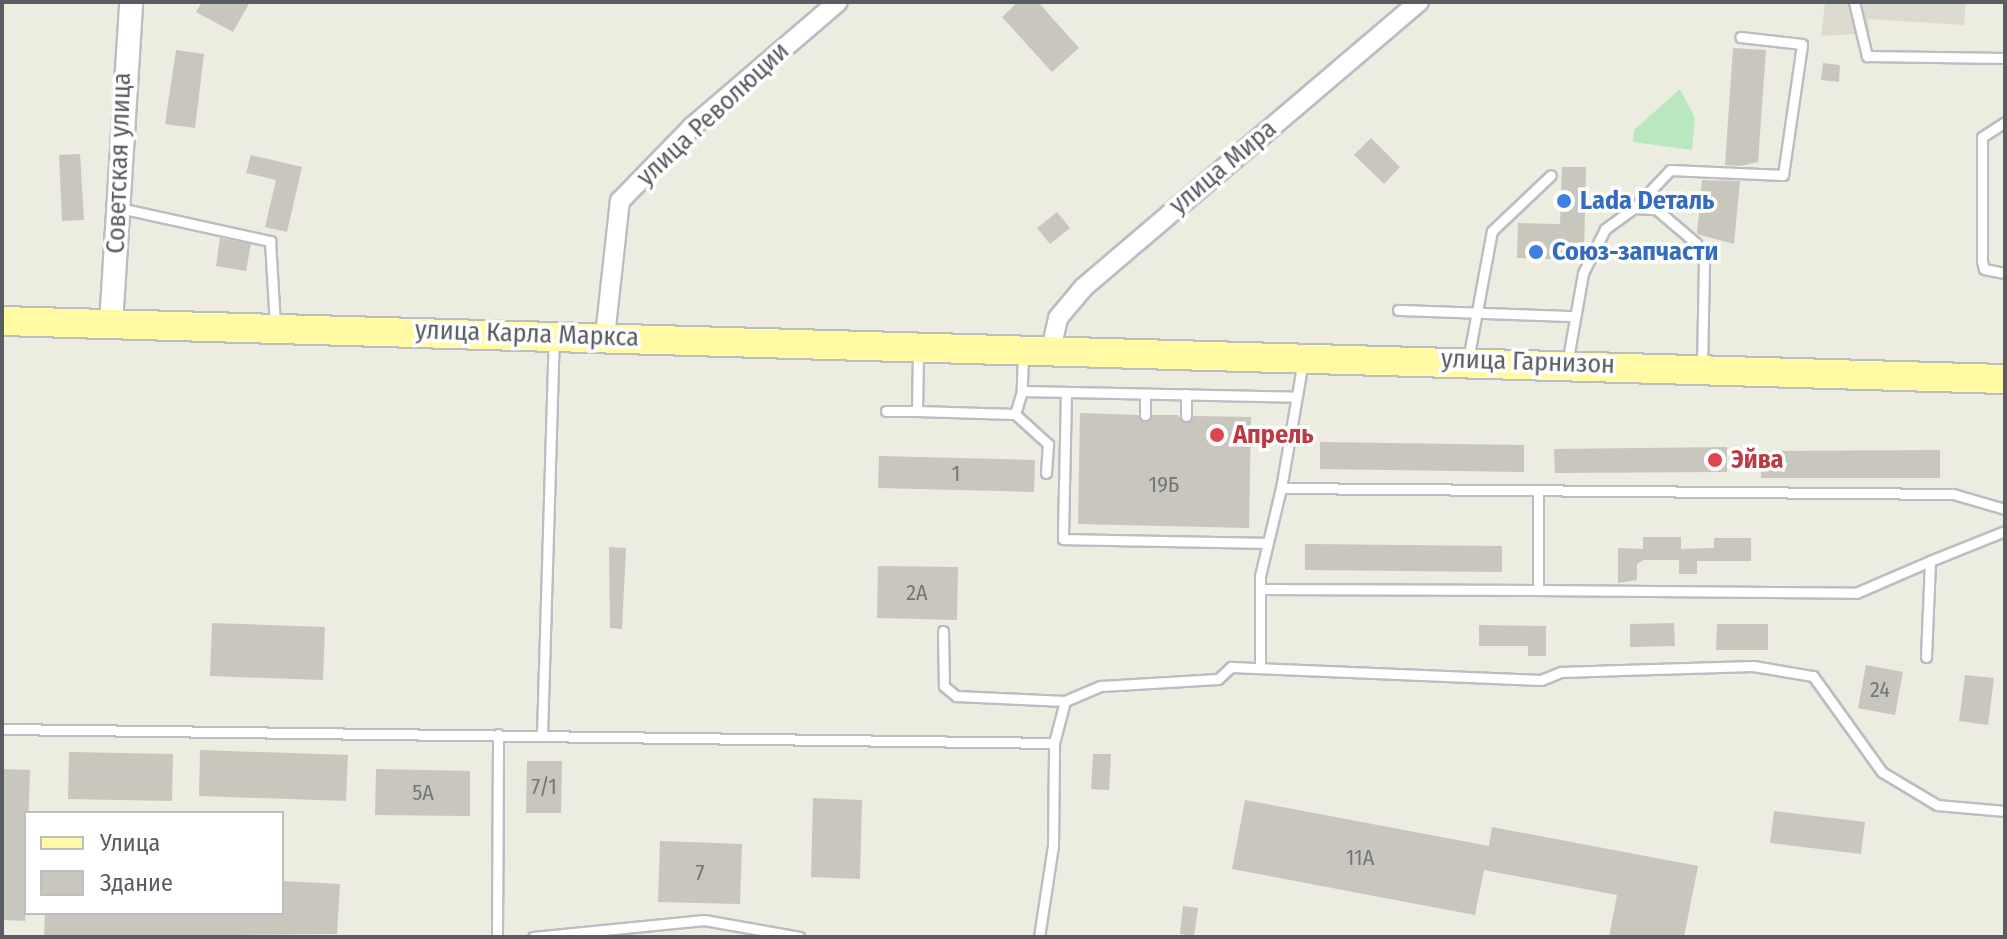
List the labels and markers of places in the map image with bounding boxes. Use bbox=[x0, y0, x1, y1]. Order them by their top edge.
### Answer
place label: Lada Dеталь bbox=[1580, 185, 1714, 217]
marker: Lada Dеталь bbox=[1555, 192, 1573, 210]
place label: Союз-запчасти bbox=[1552, 236, 1718, 268]
marker: Союз-запчасти bbox=[1527, 243, 1545, 261]
place label: Апрель bbox=[1233, 419, 1314, 451]
marker: Апрель bbox=[1208, 426, 1226, 444]
place label: Эйва bbox=[1731, 444, 1784, 476]
marker: Эйва bbox=[1706, 451, 1724, 469]

